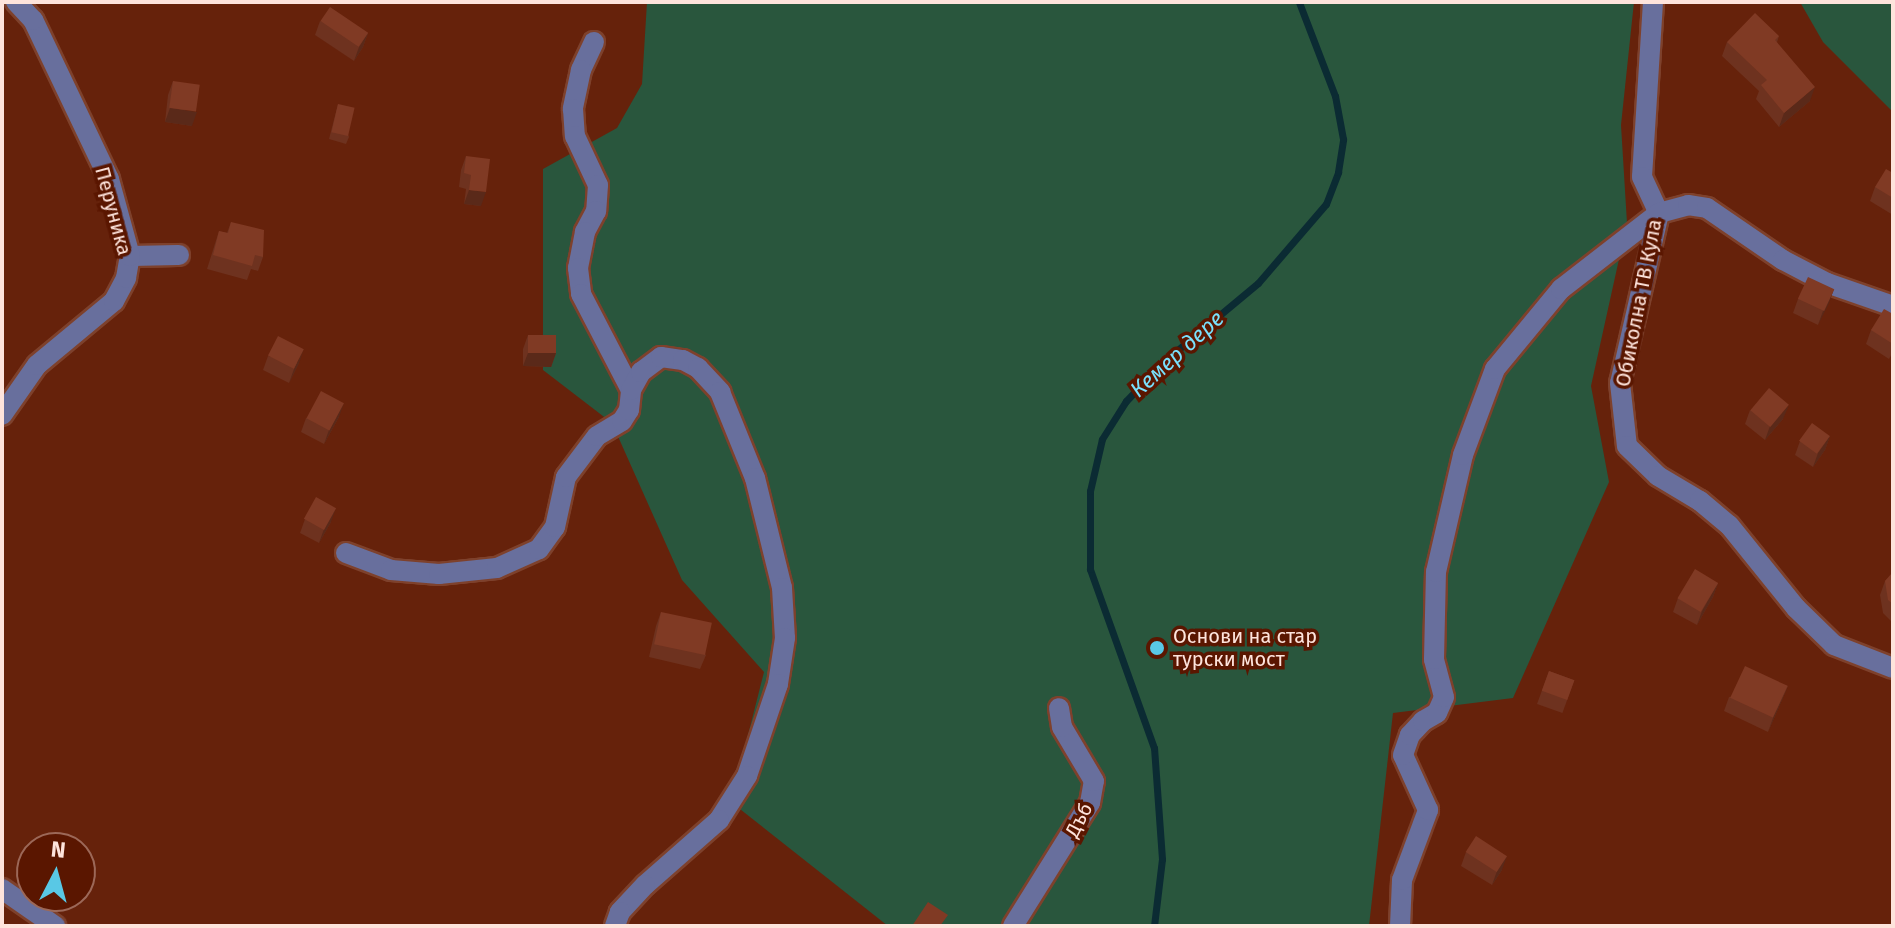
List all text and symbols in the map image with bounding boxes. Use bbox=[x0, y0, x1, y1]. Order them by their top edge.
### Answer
street label: Перуника bbox=[90, 164, 136, 258]
street label: Обиколна ТВ Кула bbox=[1611, 217, 1667, 389]
water label: Кемер дере bbox=[1125, 305, 1229, 403]
place label: Основи на стар турски мост bbox=[1173, 624, 1317, 671]
marker: Основи на стар турски мост bbox=[1148, 639, 1166, 657]
street label: Дъб bbox=[1060, 799, 1098, 841]
north arrow bbox=[16, 832, 96, 912]
text: N bbox=[50, 835, 67, 864]

